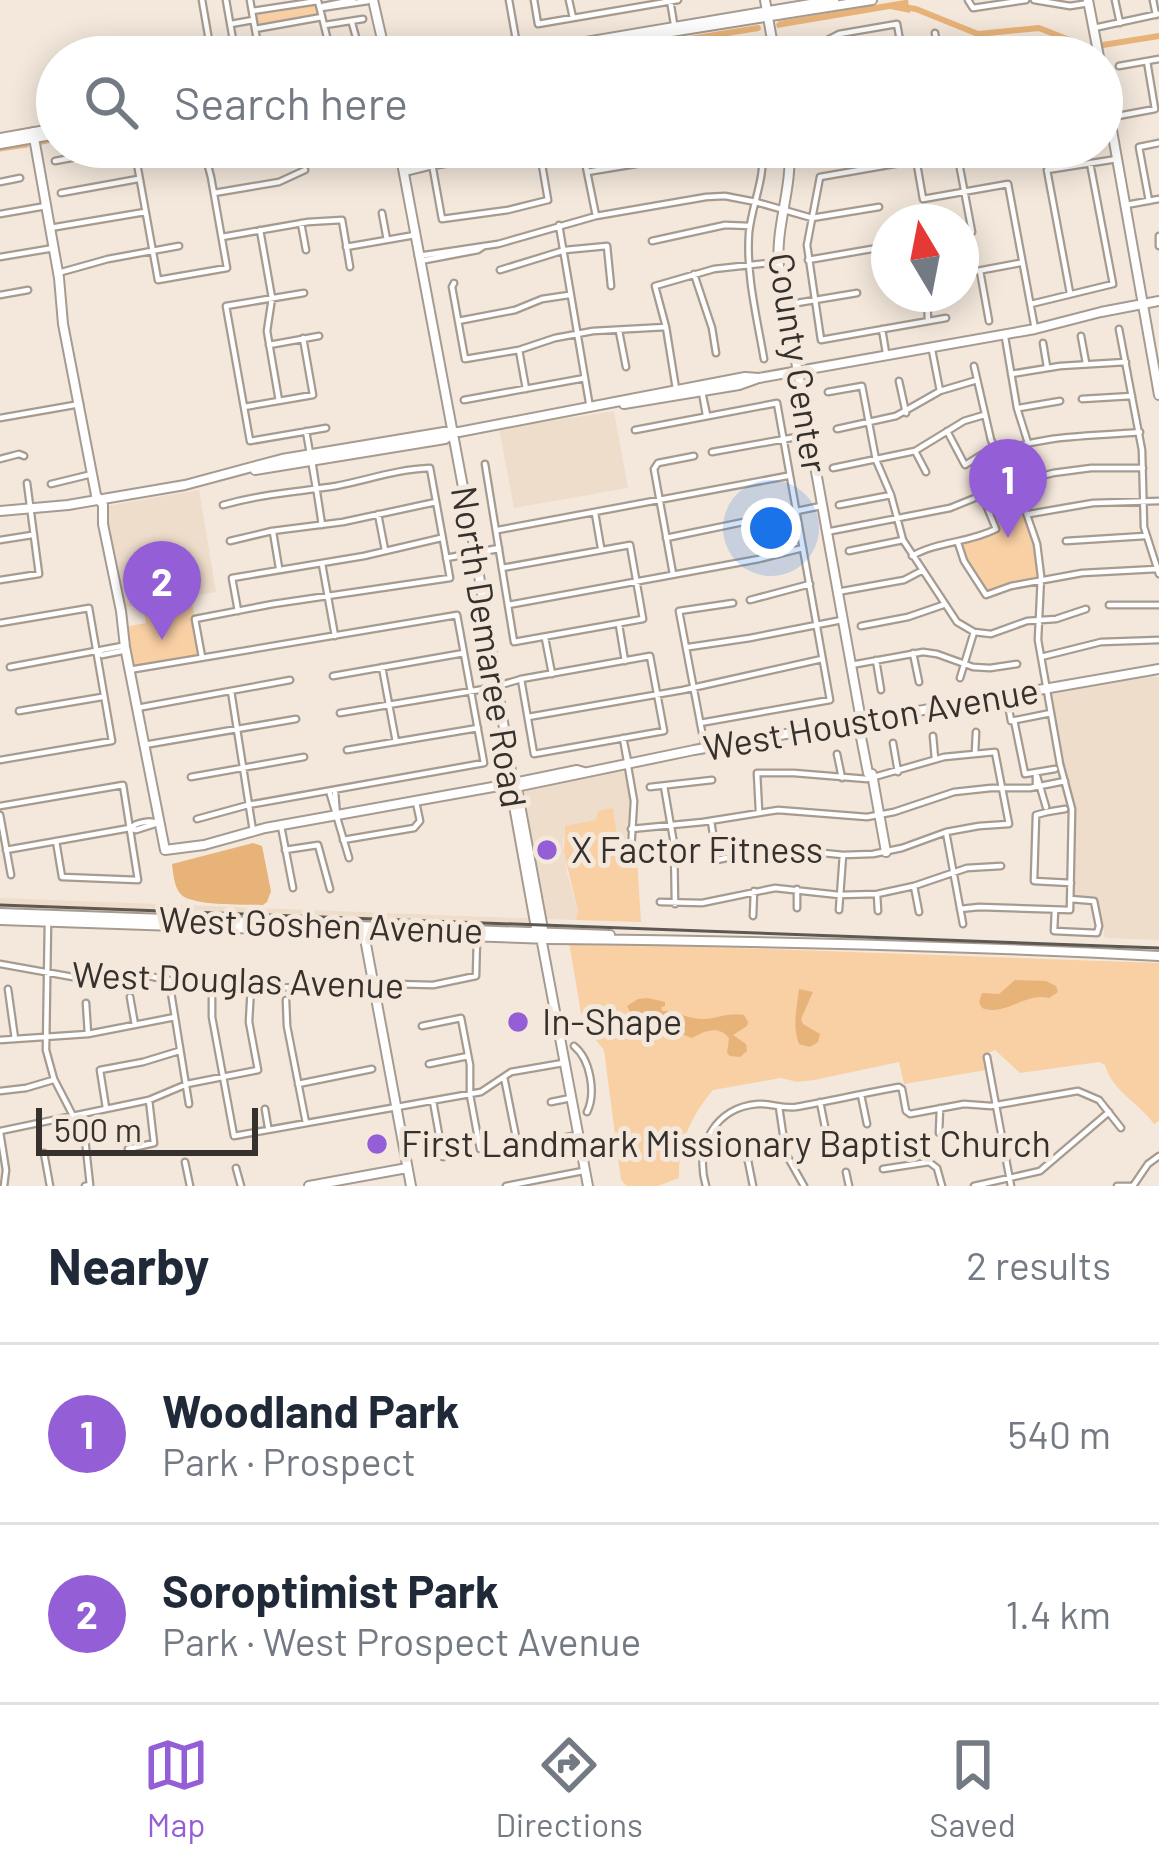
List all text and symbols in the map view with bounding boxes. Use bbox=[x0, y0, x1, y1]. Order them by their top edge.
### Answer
search box bbox=[36, 36, 1123, 168]
icon: search bbox=[78, 69, 144, 135]
text: Search here bbox=[174, 75, 408, 129]
north arrow bbox=[871, 204, 979, 312]
street label: County Center bbox=[761, 250, 838, 476]
pin: 1 bbox=[969, 439, 1047, 538]
street label: North Demaree Road bbox=[444, 483, 537, 811]
your location bbox=[741, 498, 801, 558]
pin: 2 bbox=[123, 541, 201, 640]
street label: West Houston Avenue bbox=[700, 667, 1042, 768]
place label: X Factor Fitness bbox=[571, 827, 823, 870]
marker: X Factor Fitness bbox=[534, 837, 560, 863]
street label: West Goshen Avenue bbox=[158, 896, 484, 951]
street label: West Douglas Avenue bbox=[71, 951, 405, 1006]
place label: In-Shape bbox=[542, 999, 682, 1042]
marker: In-Shape bbox=[505, 1009, 531, 1035]
scale bar bbox=[36, 1102, 258, 1155]
text: 500 m bbox=[54, 1109, 142, 1149]
place label: First Landmark Missionary Baptist Church bbox=[401, 1121, 1051, 1164]
marker: First Landmark Missionary Baptist Church bbox=[364, 1131, 390, 1157]
text: Nearby bbox=[48, 1234, 209, 1295]
text: 2 results bbox=[966, 1241, 1111, 1288]
text: Woodland Park bbox=[162, 1383, 460, 1437]
text: 1 bbox=[80, 1410, 94, 1457]
text: 540 m bbox=[1007, 1410, 1111, 1457]
text: Park · Prospect bbox=[162, 1437, 416, 1484]
text: Soroptimist Park bbox=[162, 1563, 499, 1617]
text: 2 bbox=[76, 1590, 98, 1637]
text: 1.4 km bbox=[1005, 1590, 1111, 1637]
text: Park · West Prospect Avenue bbox=[162, 1617, 641, 1664]
tab: Map bbox=[143, 1732, 209, 1844]
tab: Directions bbox=[495, 1732, 643, 1844]
tab: Saved bbox=[929, 1732, 1016, 1844]

